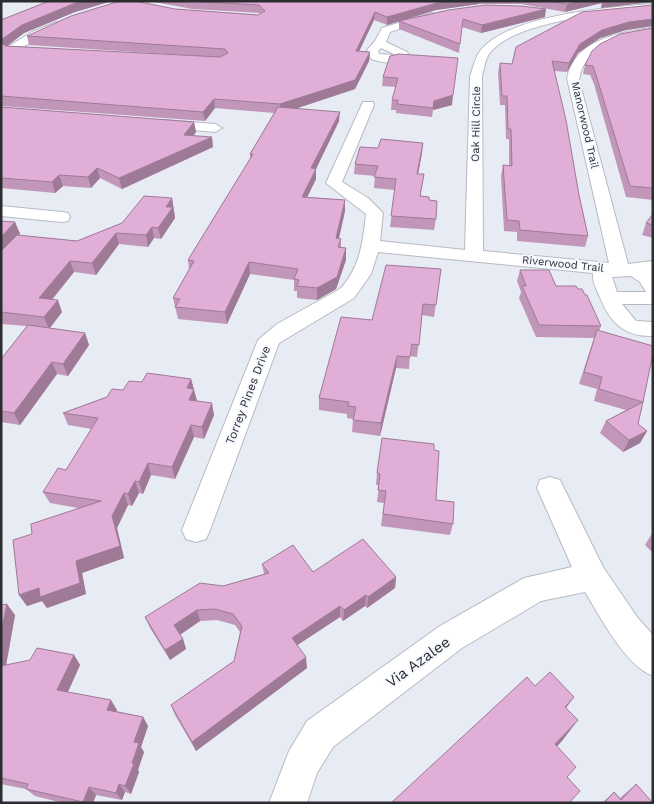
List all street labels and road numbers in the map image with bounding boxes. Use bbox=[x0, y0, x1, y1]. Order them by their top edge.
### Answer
street label: Manorwood Trail bbox=[569, 80, 601, 170]
street label: Oak Hill Circle bbox=[469, 86, 483, 162]
street label: Riverwood Trail bbox=[522, 253, 605, 275]
street label: Torrey Pines Drive bbox=[223, 344, 273, 446]
street label: Via Azalee bbox=[383, 633, 453, 691]

